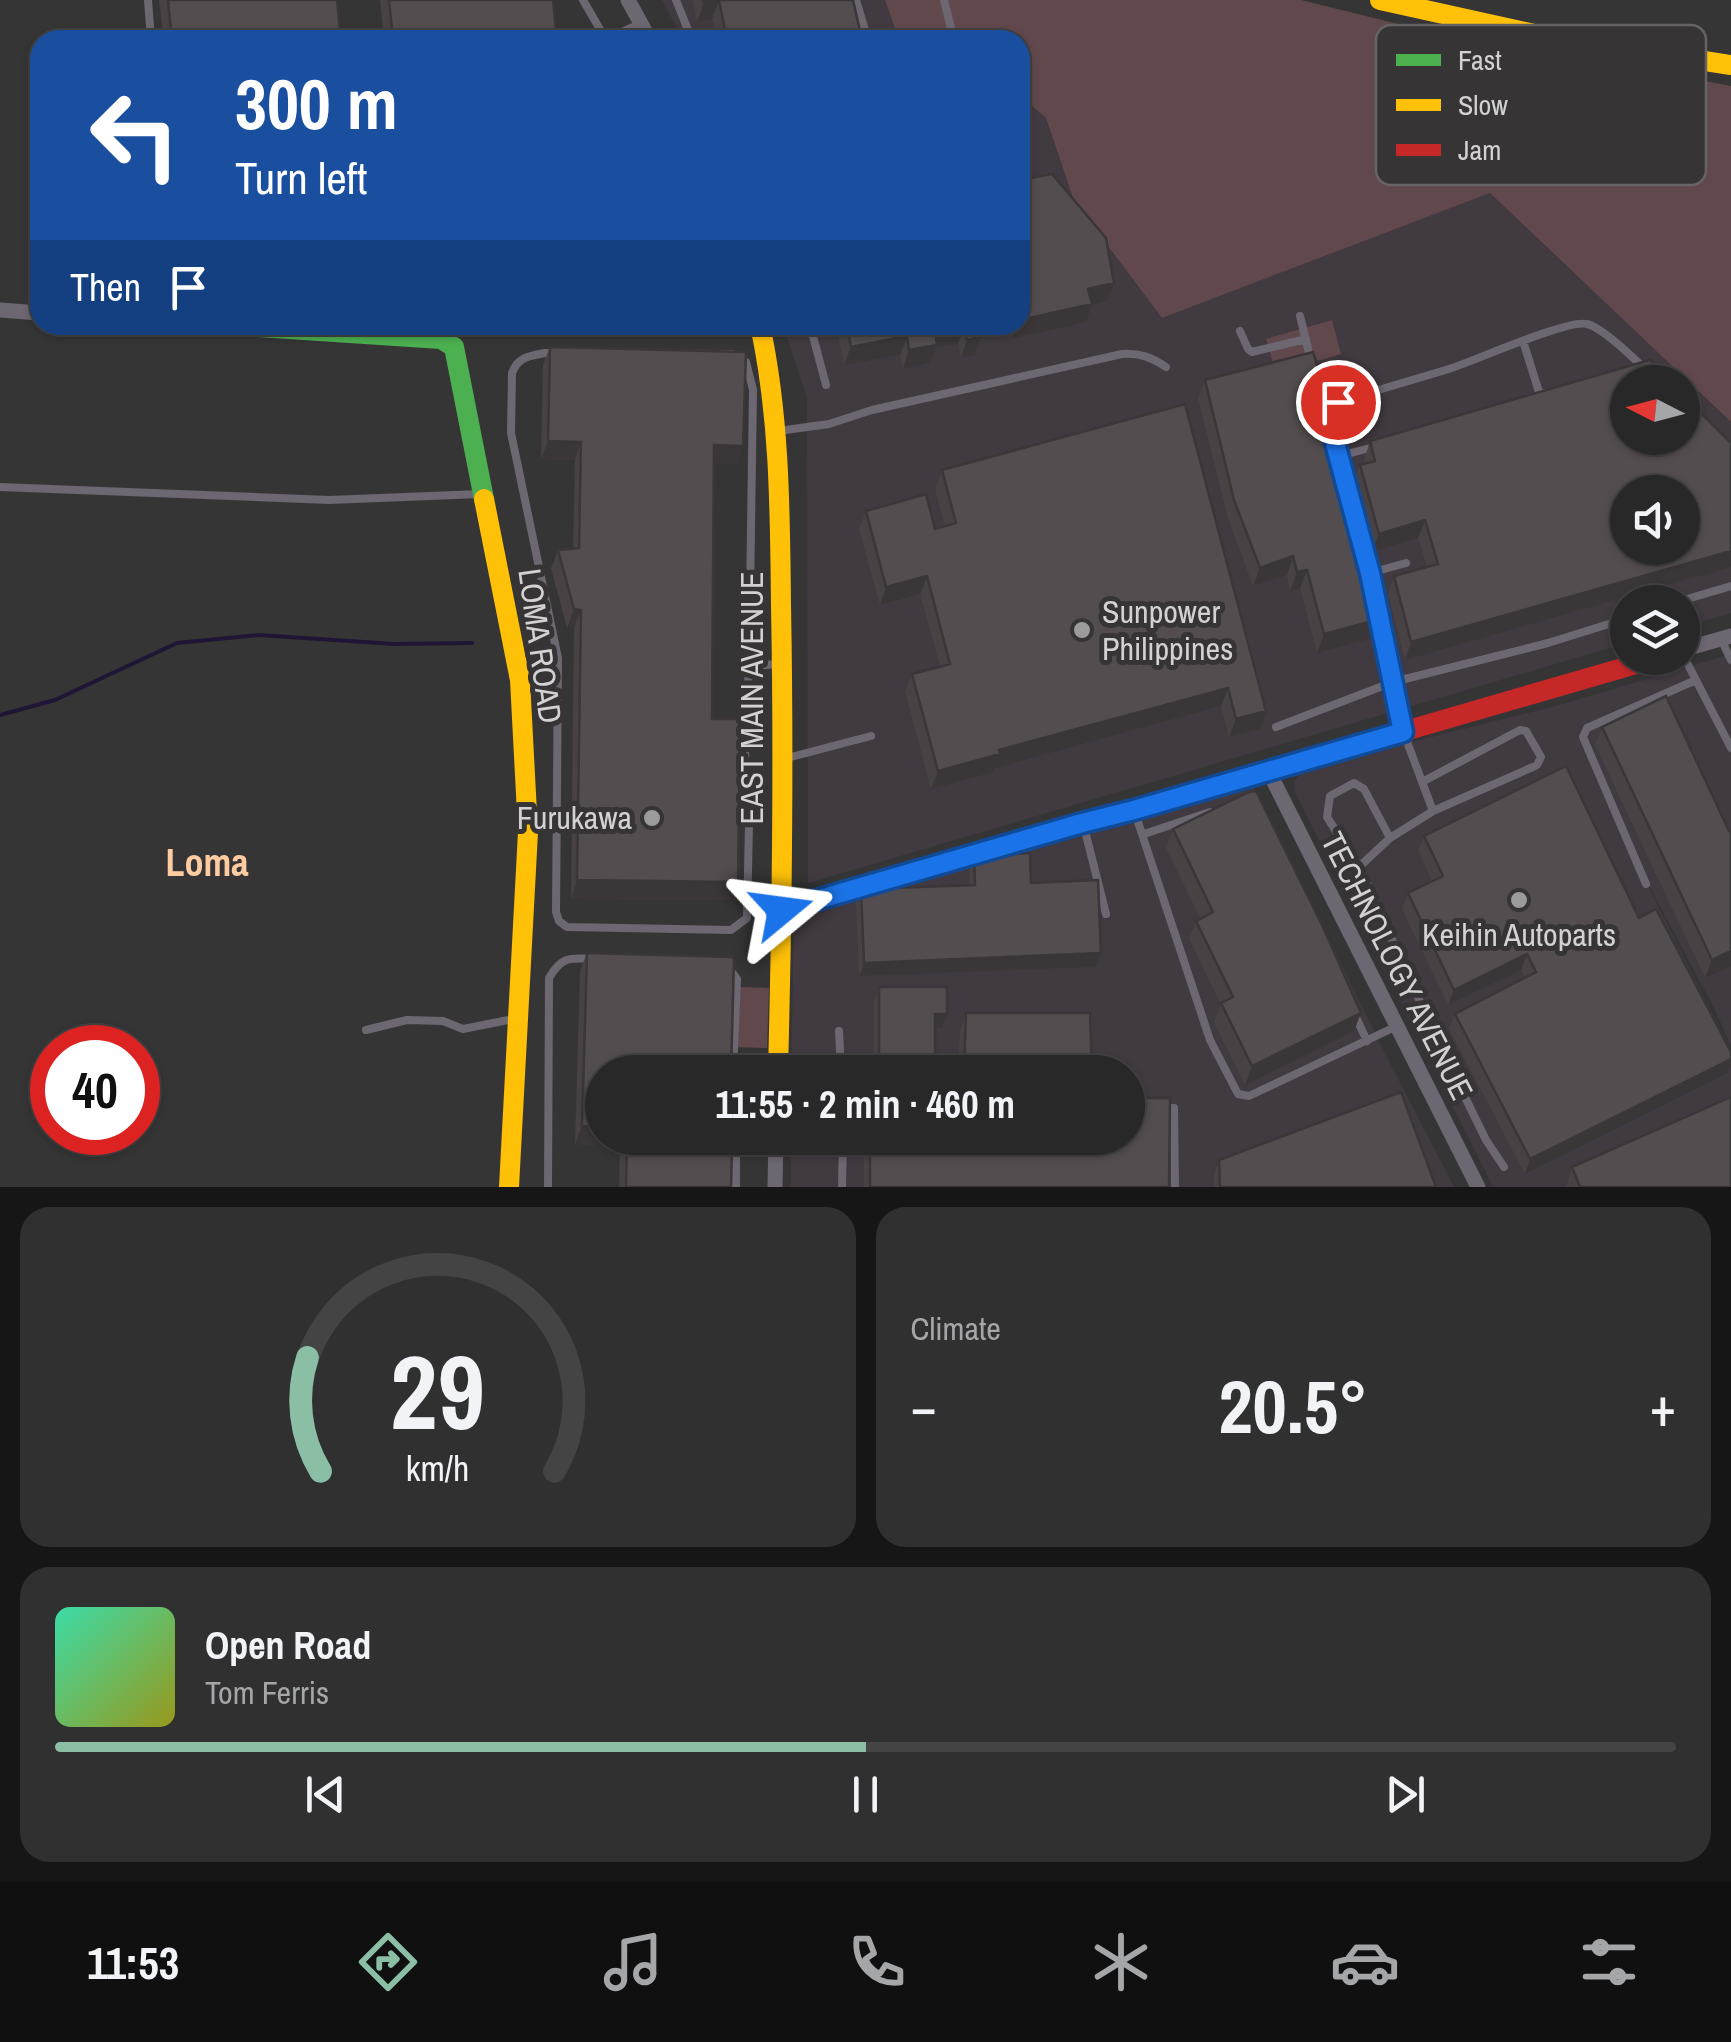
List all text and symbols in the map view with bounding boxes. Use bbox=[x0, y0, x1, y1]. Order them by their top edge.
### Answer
legend bbox=[1376, 25, 1706, 185]
text: Fast bbox=[1458, 41, 1502, 79]
text: 300 m bbox=[235, 57, 398, 151]
icon: left bbox=[70, 70, 200, 200]
text: Slow bbox=[1458, 86, 1508, 124]
text: Jam bbox=[1458, 131, 1501, 169]
text: Turn left bbox=[235, 147, 367, 208]
icon: arrive bbox=[161, 260, 216, 315]
text: Then bbox=[70, 262, 141, 313]
pin bbox=[1296, 360, 1381, 445]
north arrow bbox=[1610, 365, 1700, 455]
map controls bbox=[1610, 365, 1700, 675]
icon: arrive bbox=[1311, 375, 1366, 430]
button: sound bbox=[1610, 475, 1700, 565]
street label: LOMA ROAD bbox=[508, 566, 573, 726]
street label: EAST MAIN AVENUE bbox=[730, 572, 773, 824]
button: layers bbox=[1610, 585, 1700, 675]
place label: Sunpower Philippines bbox=[1102, 590, 1233, 670]
marker: Sunpower Philippines bbox=[1071, 619, 1093, 641]
place label: Furukawa bbox=[517, 796, 632, 839]
marker: Furukawa bbox=[641, 807, 663, 829]
street label: TECHNOLOGY AVENUE bbox=[1311, 825, 1484, 1107]
district label: Loma bbox=[165, 837, 249, 888]
position arrow bbox=[730, 858, 834, 962]
marker: Keihin Autoparts bbox=[1508, 889, 1530, 911]
place label: Keihin Autoparts bbox=[1422, 913, 1616, 956]
speed limit sign: 40 bbox=[30, 1025, 160, 1155]
text: 11:55 · 2 min · 460 m bbox=[715, 1079, 1015, 1130]
text: Climate bbox=[911, 1307, 1001, 1350]
text: 29 bbox=[390, 1321, 485, 1461]
text: 20.5° bbox=[1218, 1355, 1368, 1456]
text: − bbox=[911, 1369, 937, 1443]
text: + bbox=[1650, 1369, 1676, 1443]
text: km/h bbox=[406, 1444, 470, 1492]
text: Open Road bbox=[205, 1620, 371, 1671]
text: Tom Ferris bbox=[205, 1671, 329, 1714]
icon: previous bbox=[298, 1767, 353, 1822]
icon: pause bbox=[838, 1767, 893, 1822]
icon: next bbox=[1378, 1767, 1433, 1822]
icon: directions bbox=[353, 1927, 423, 1997]
icon: music bbox=[598, 1927, 668, 1997]
icon: phone bbox=[842, 1927, 912, 1997]
icon: climate bbox=[1086, 1927, 1156, 1997]
icon: car bbox=[1330, 1927, 1400, 1997]
icon: filters bbox=[1574, 1927, 1644, 1997]
text: 11:53 bbox=[87, 1932, 179, 1993]

